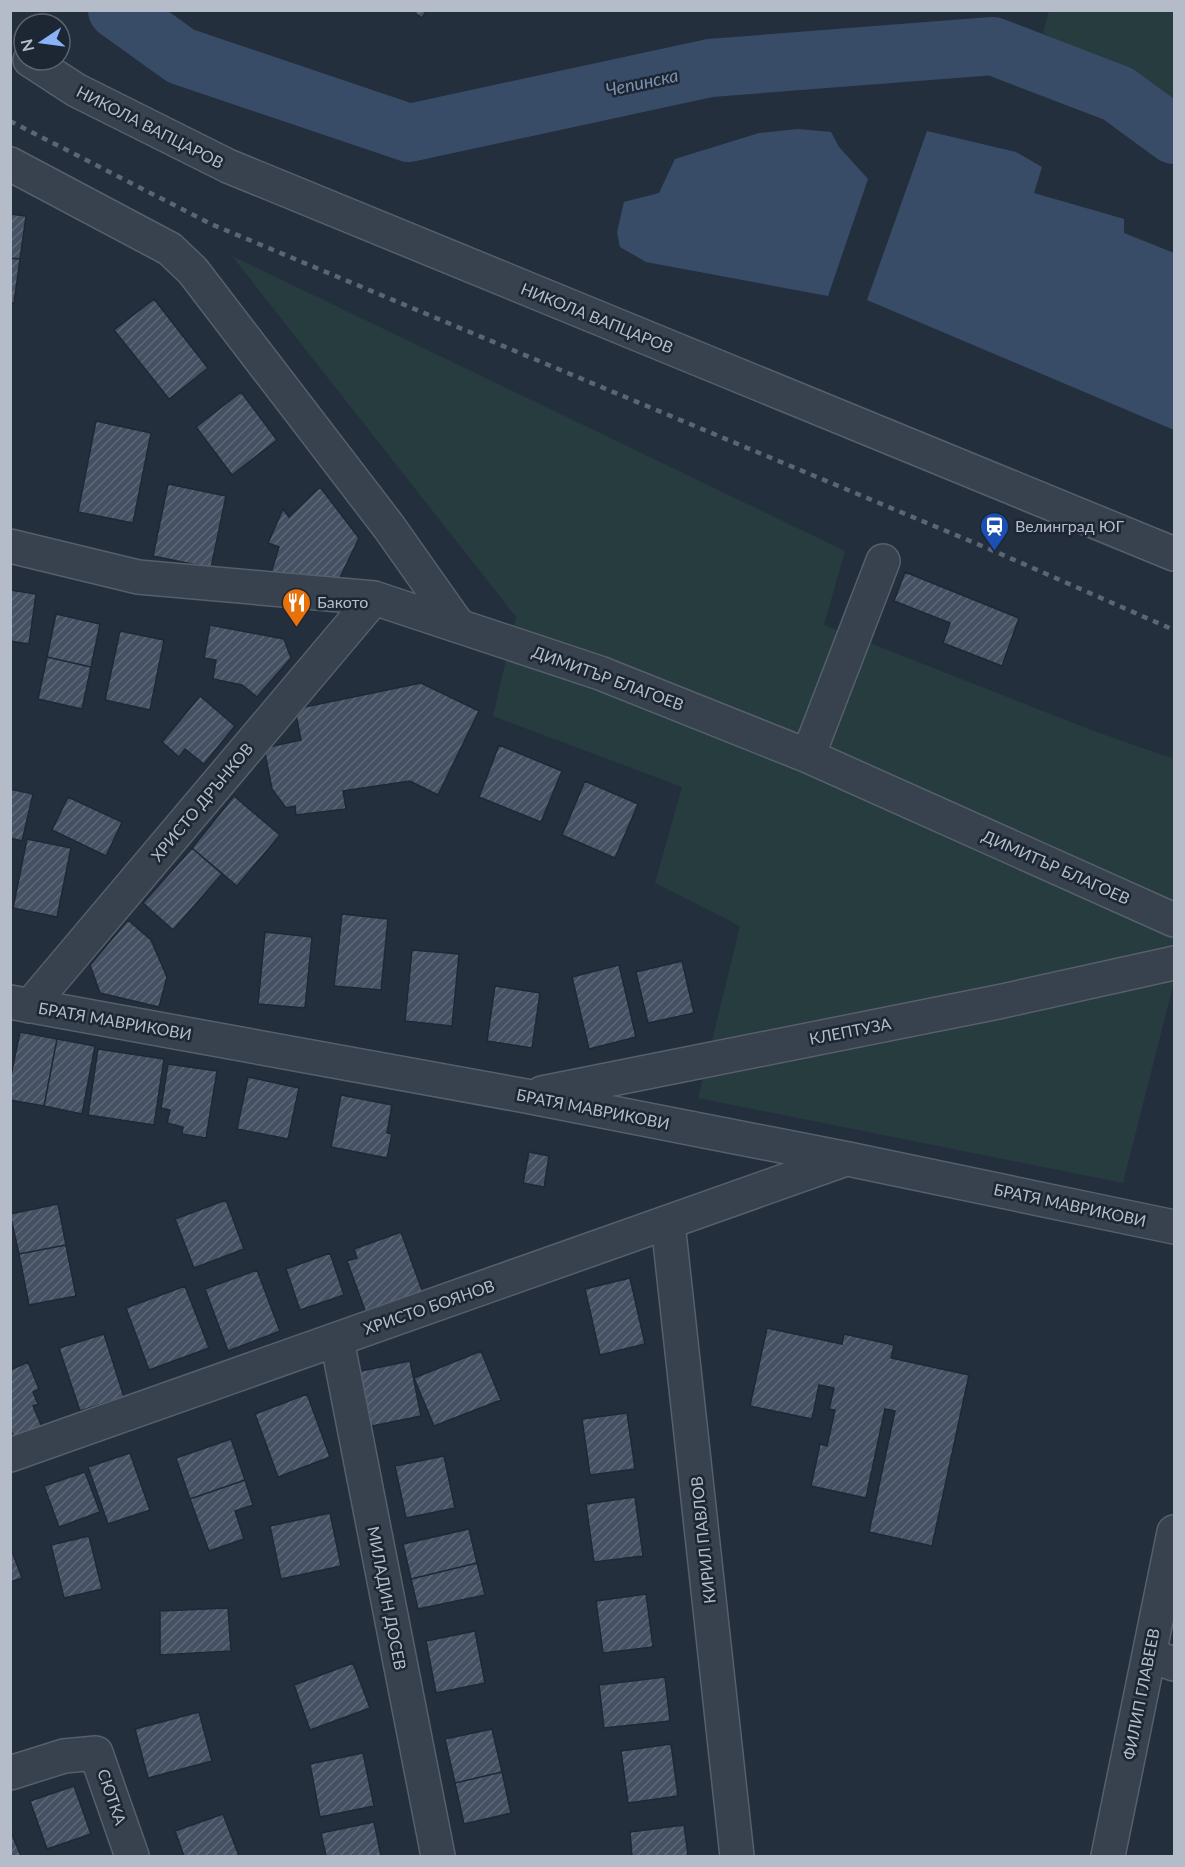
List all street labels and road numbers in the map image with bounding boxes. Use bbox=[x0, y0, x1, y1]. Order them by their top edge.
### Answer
street label: НИКОЛА ВАПЦАРОВ bbox=[74, 81, 227, 172]
street label: НИКОЛА ВАПЦАРОВ bbox=[518, 278, 676, 357]
street label: ДИМИТЪР БЛАГОЕВ bbox=[530, 641, 686, 714]
street label: ХРИСТО ДРЪНКОВ bbox=[147, 739, 257, 865]
street label: ДИМИТЪР БЛАГОЕВ bbox=[979, 825, 1133, 908]
street label: БРАТЯ МАВРИКОВИ bbox=[37, 998, 193, 1043]
street label: КЛЕПТУЗА bbox=[808, 1013, 892, 1048]
street label: БРАТЯ МАВРИКОВИ bbox=[515, 1084, 671, 1133]
street label: БРАТЯ МАВРИКОВИ bbox=[992, 1179, 1148, 1230]
street label: ХРИСТО БОЯНОВ bbox=[361, 1275, 497, 1338]
street label: КИРИЛ ПАВЛОВ bbox=[686, 1475, 719, 1605]
street label: МИЛАДИН ДОСЕВ bbox=[364, 1524, 411, 1671]
street label: ФИЛИП ГЛАВЕЕВ bbox=[1118, 1627, 1163, 1761]
street label: СЮТКА bbox=[94, 1766, 131, 1827]

